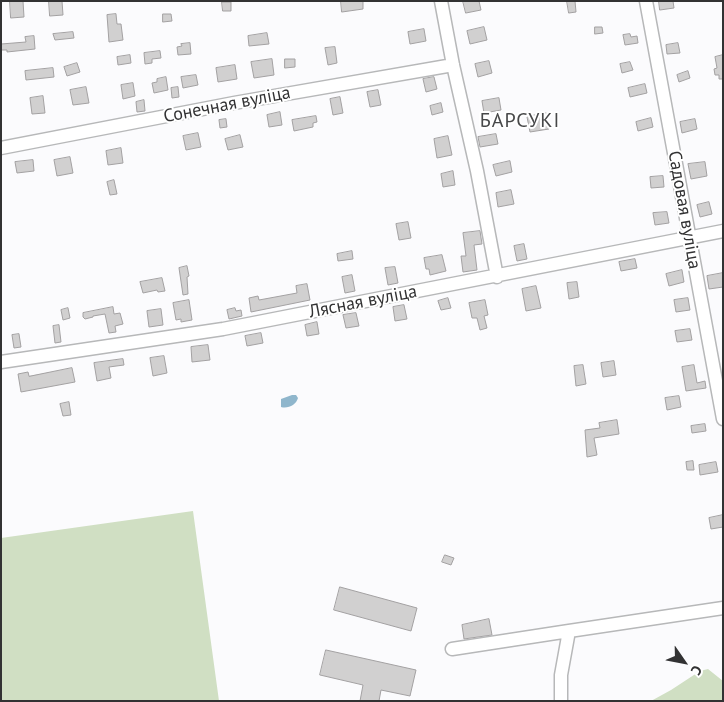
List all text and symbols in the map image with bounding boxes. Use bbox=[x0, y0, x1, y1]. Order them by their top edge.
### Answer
street label: Сонечная вуліца bbox=[162, 82, 292, 128]
district label: БАРСУКІ bbox=[479, 109, 561, 133]
street label: Садовая вуліца bbox=[663, 149, 705, 271]
street label: Лясная вуліца bbox=[307, 281, 419, 323]
north arrow bbox=[659, 637, 709, 687]
text: С bbox=[687, 662, 706, 678]

